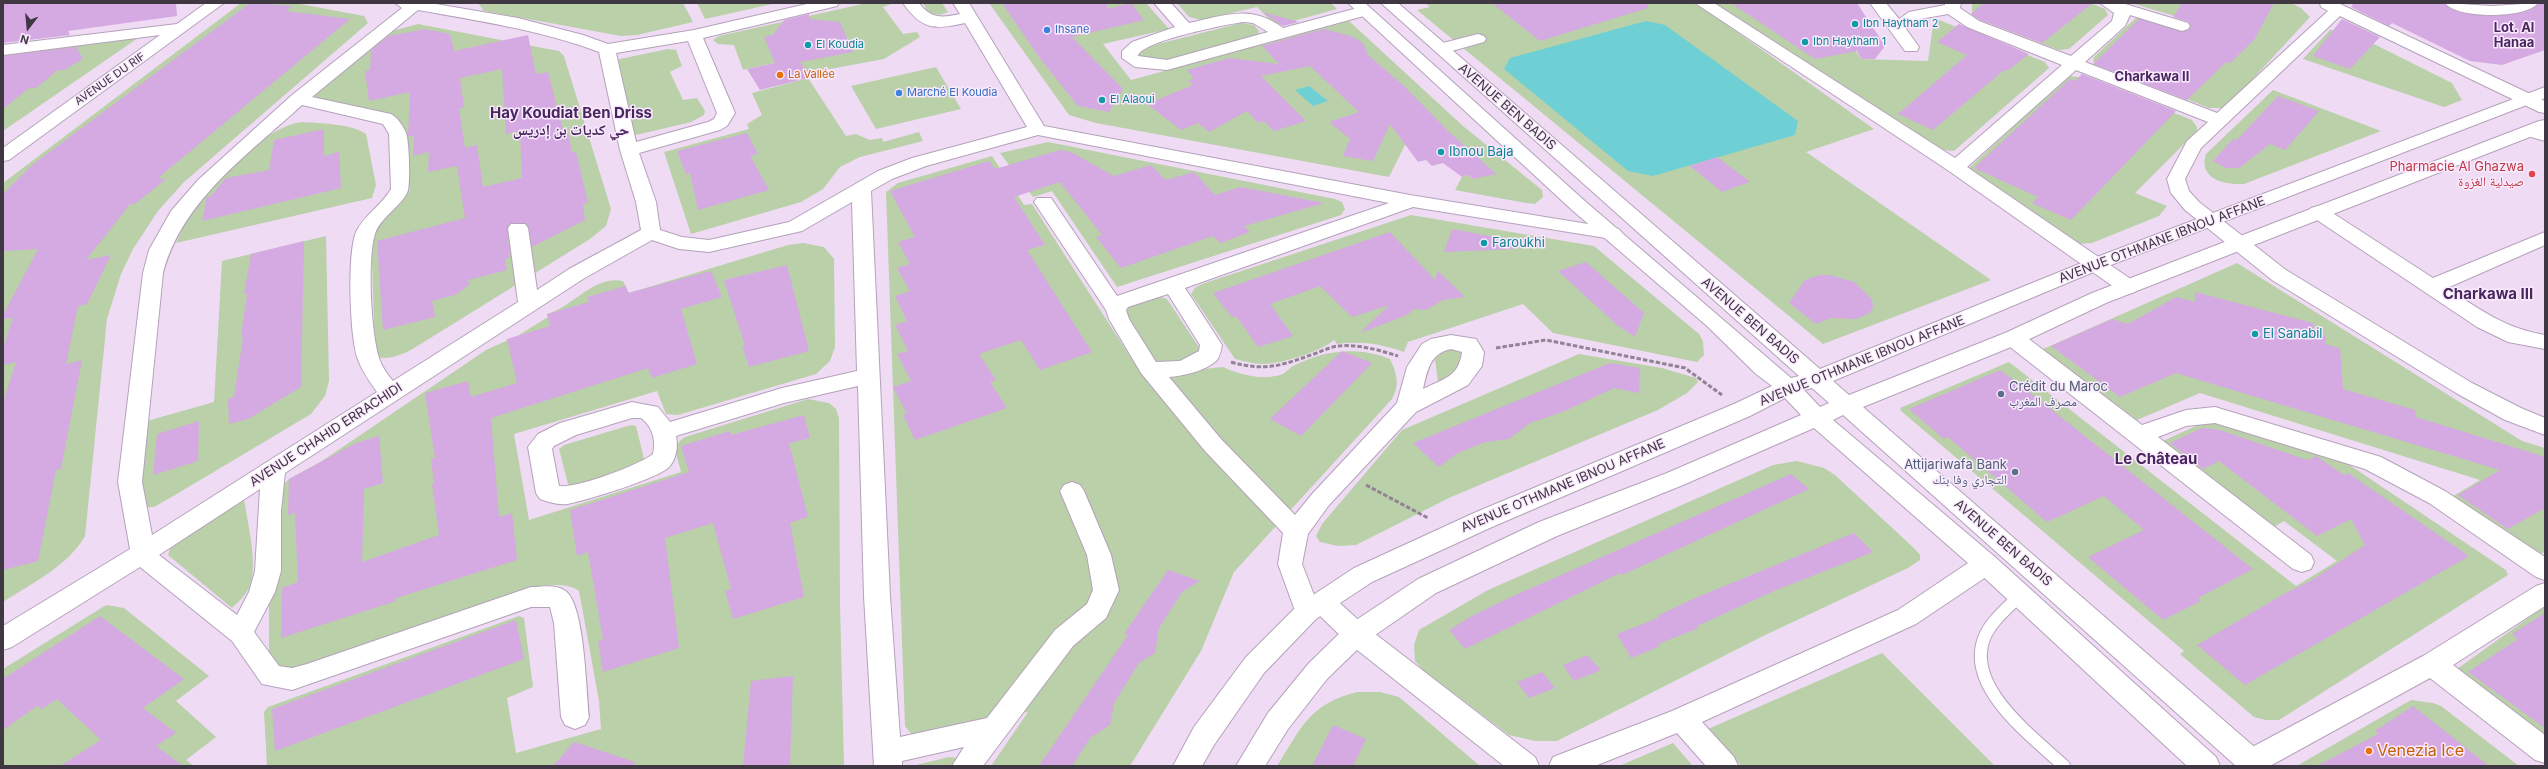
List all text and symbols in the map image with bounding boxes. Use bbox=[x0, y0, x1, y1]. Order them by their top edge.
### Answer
north arrow bbox=[8, 8, 48, 48]
place label: Ibn Haytham 2 bbox=[1863, 17, 1939, 31]
marker: Ibn Haytham 2 bbox=[1850, 19, 1860, 29]
district label: Lot. Al Hanaa bbox=[2494, 20, 2534, 51]
place label: Ihsane bbox=[1055, 23, 1089, 37]
marker: Ihsane bbox=[1042, 25, 1052, 35]
text: N bbox=[19, 32, 31, 47]
place label: Ibn Haytham 1 bbox=[1813, 35, 1886, 49]
marker: Ibn Haytham 1 bbox=[1800, 37, 1810, 47]
place label: El Koudia bbox=[816, 38, 864, 52]
marker: El Koudia bbox=[803, 40, 813, 50]
street label: AVENUE DU RIF bbox=[72, 50, 148, 108]
street label: AVENUE BEN BADIS bbox=[1455, 60, 1559, 154]
place label: La Vallée bbox=[788, 68, 835, 82]
district label: Charkawa II bbox=[2115, 69, 2189, 85]
marker: La Vallée bbox=[775, 70, 785, 80]
place label: Marché El Koudia bbox=[907, 86, 997, 100]
marker: Marché El Koudia bbox=[894, 88, 904, 98]
place label: El Alaoui bbox=[1110, 93, 1155, 107]
marker: El Alaoui bbox=[1097, 95, 1107, 105]
district label: Hay Koudiat Ben Driss حي كديات بن إدريس bbox=[490, 104, 652, 139]
place label: Ibnou Baja bbox=[1449, 144, 1514, 160]
marker: Ibnou Baja bbox=[1436, 147, 1446, 157]
place label: Pharmacie Al Ghazwa صيدلية الغزوة bbox=[2390, 159, 2524, 190]
marker: Pharmacie Al Ghazwa صيدلية الغزوة bbox=[2527, 169, 2537, 179]
street label: AVENUE OTHMANE IBNOU AFFANE bbox=[2056, 193, 2268, 287]
place label: Faroukhi bbox=[1492, 235, 1545, 251]
marker: Faroukhi bbox=[1479, 238, 1489, 248]
street label: AVENUE BEN BADIS bbox=[1698, 274, 1802, 368]
district label: Charkawa III bbox=[2443, 285, 2533, 303]
street label: AVENUE OTHMANE IBNOU AFFANE bbox=[1757, 313, 1967, 409]
place label: El Sanabil bbox=[2263, 326, 2322, 342]
marker: El Sanabil bbox=[2250, 329, 2260, 339]
place label: Crédit du Maroc مصرف المغرب bbox=[2009, 379, 2108, 410]
street label: AVENUE CHAHID ERRACHIDI bbox=[247, 380, 405, 490]
marker: Crédit du Maroc مصرف المغرب bbox=[1996, 389, 2006, 399]
street label: AVENUE OTHMANE IBNOU AFFANE bbox=[1459, 436, 1667, 536]
district label: Le Château bbox=[2115, 450, 2197, 468]
place label: Attijariwafa Bank التجاري وفا بنك bbox=[1904, 457, 2007, 488]
marker: Attijariwafa Bank التجاري وفا بنك bbox=[2010, 467, 2020, 477]
street label: AVENUE BEN BADIS bbox=[1951, 496, 2055, 590]
place label: Venezia Ice bbox=[2377, 741, 2464, 761]
marker: Venezia Ice bbox=[2364, 746, 2374, 756]

